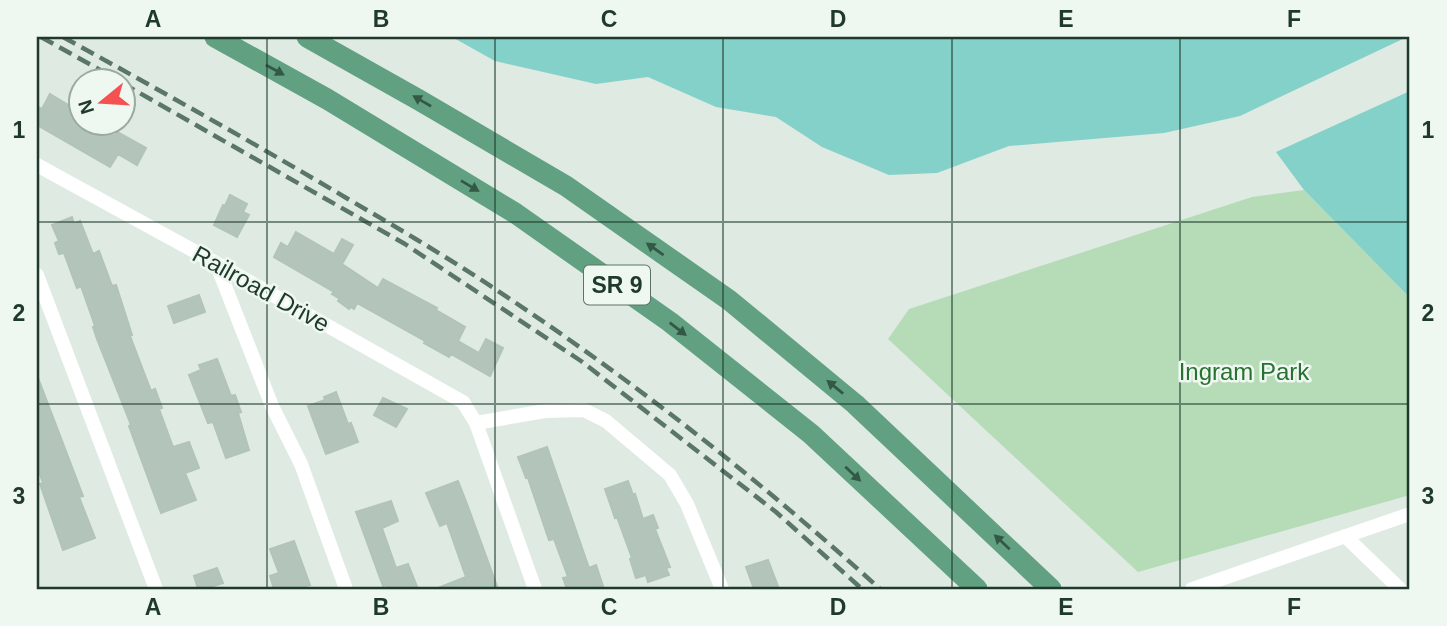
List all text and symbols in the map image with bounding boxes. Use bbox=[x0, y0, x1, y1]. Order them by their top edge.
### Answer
text: A bbox=[145, 6, 161, 32]
text: B bbox=[373, 6, 389, 32]
text: C bbox=[601, 6, 617, 32]
text: D bbox=[830, 6, 846, 32]
text: E bbox=[1058, 6, 1074, 32]
text: F bbox=[1287, 6, 1301, 32]
one-way arrow bbox=[265, 64, 284, 76]
north arrow bbox=[66, 66, 136, 136]
one-way arrow bbox=[412, 95, 431, 107]
text: N bbox=[74, 97, 98, 117]
text: 1 bbox=[13, 117, 26, 143]
text: 1 bbox=[1422, 117, 1435, 143]
one-way arrow bbox=[461, 180, 480, 193]
street label: Railroad Drive bbox=[188, 240, 334, 337]
one-way arrow bbox=[646, 242, 664, 256]
road number: SR 9 bbox=[584, 266, 650, 304]
text: 2 bbox=[13, 300, 25, 326]
text: 2 bbox=[1422, 300, 1434, 326]
one-way arrow bbox=[669, 321, 687, 336]
park label: Ingram Park bbox=[1179, 358, 1310, 385]
one-way arrow bbox=[827, 380, 845, 395]
one-way arrow bbox=[844, 465, 861, 481]
text: 3 bbox=[13, 483, 25, 509]
text: 3 bbox=[1422, 483, 1434, 509]
one-way arrow bbox=[994, 535, 1011, 551]
text: A bbox=[145, 594, 161, 620]
text: B bbox=[373, 594, 389, 620]
text: C bbox=[601, 594, 617, 620]
text: D bbox=[830, 594, 846, 620]
text: E bbox=[1058, 594, 1074, 620]
text: F bbox=[1287, 594, 1301, 620]

